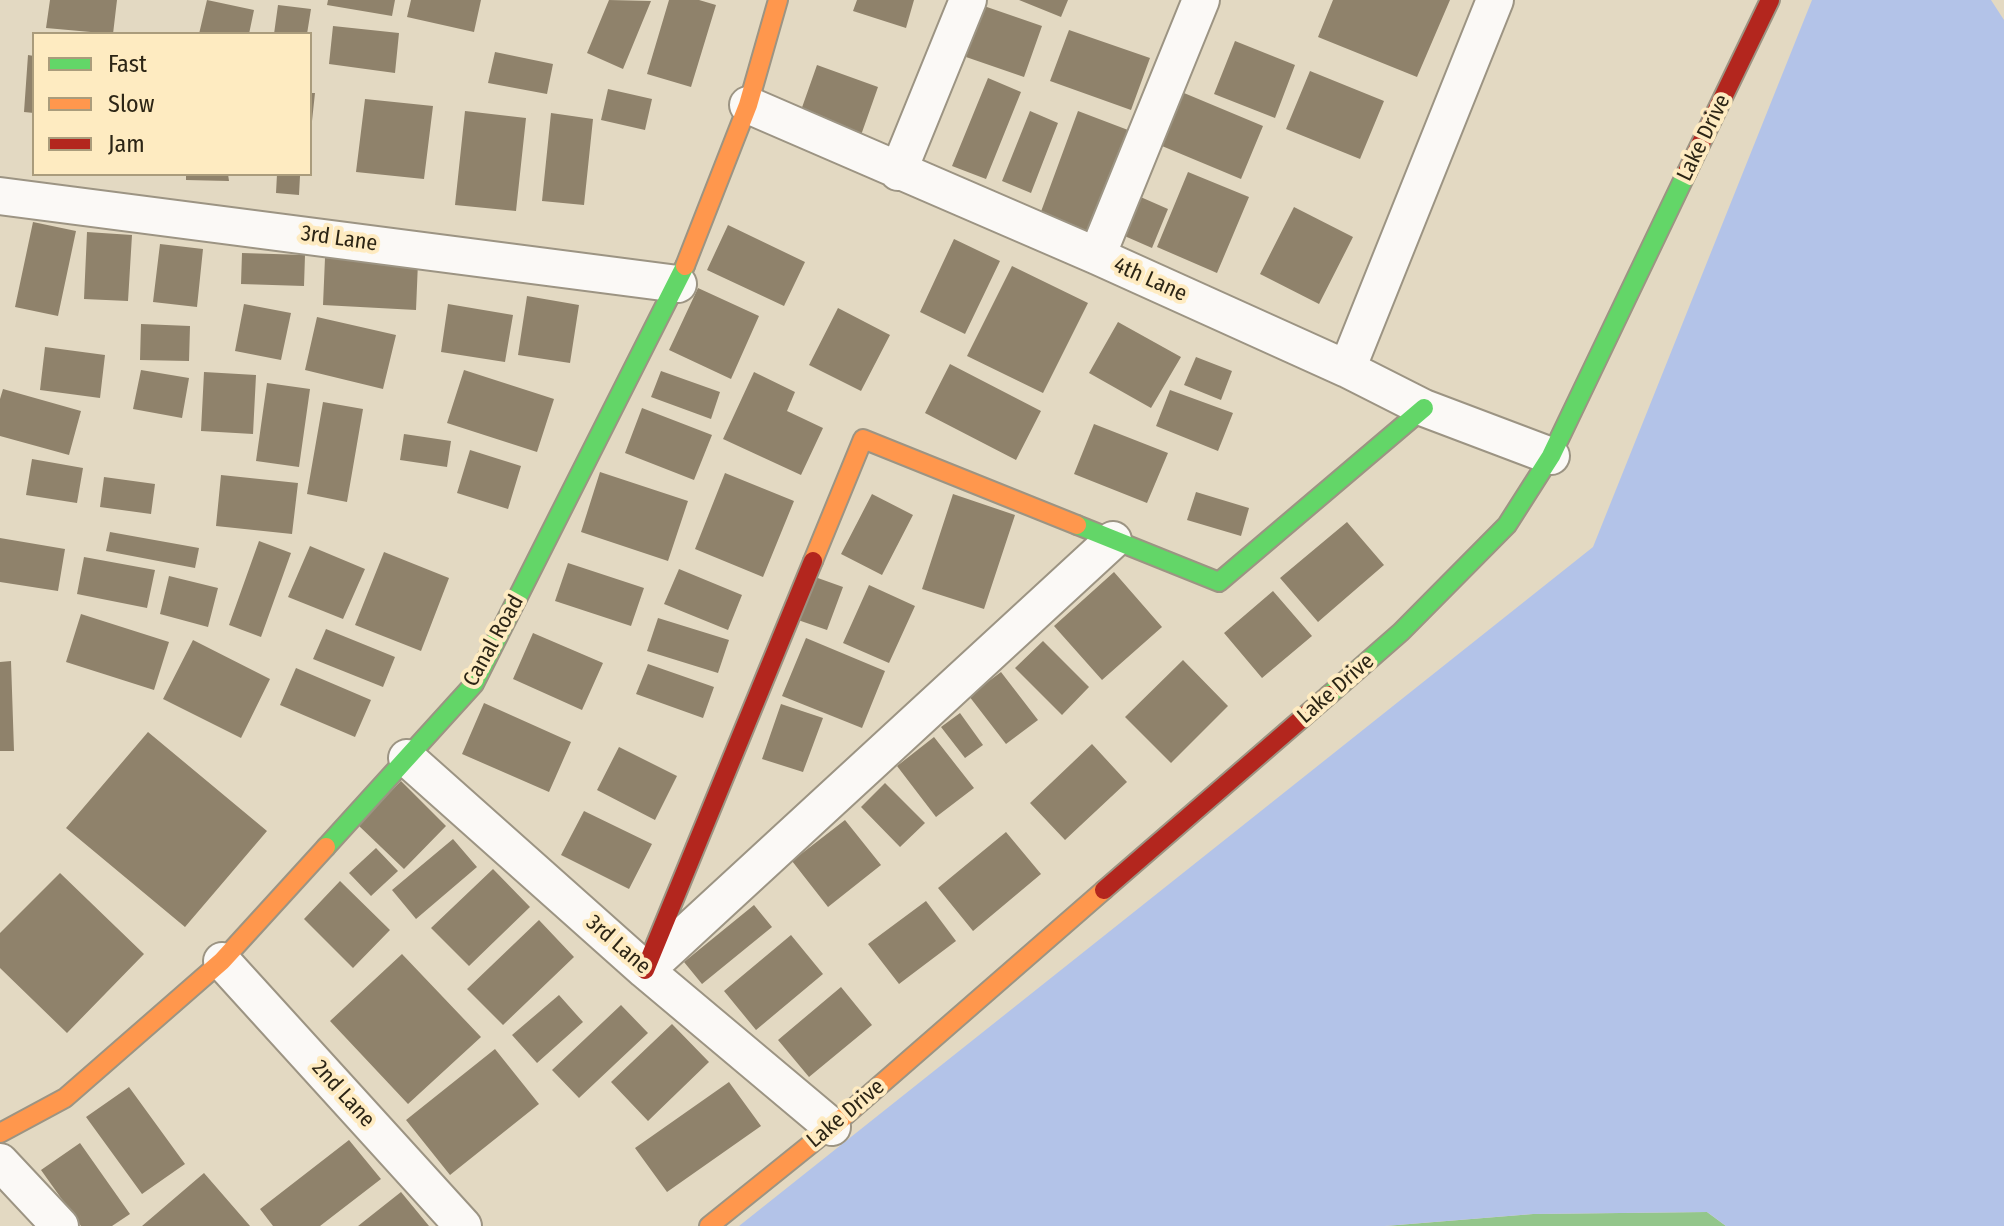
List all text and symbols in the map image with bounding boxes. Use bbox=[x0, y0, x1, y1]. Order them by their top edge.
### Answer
legend bbox=[32, 32, 312, 176]
text: Fast bbox=[108, 50, 147, 78]
text: Slow bbox=[108, 90, 154, 118]
street label: Lake Drive bbox=[1672, 90, 1736, 186]
text: Jam bbox=[108, 130, 145, 158]
street label: 3rd Lane bbox=[299, 221, 379, 257]
street label: 4th Lane bbox=[1109, 252, 1191, 308]
street label: Canal Road bbox=[458, 591, 530, 691]
street label: Lake Drive bbox=[1292, 649, 1380, 729]
street label: 3rd Lane bbox=[580, 910, 656, 980]
street label: 2nd Lane bbox=[306, 1055, 380, 1133]
street label: Lake Drive bbox=[802, 1074, 890, 1154]

